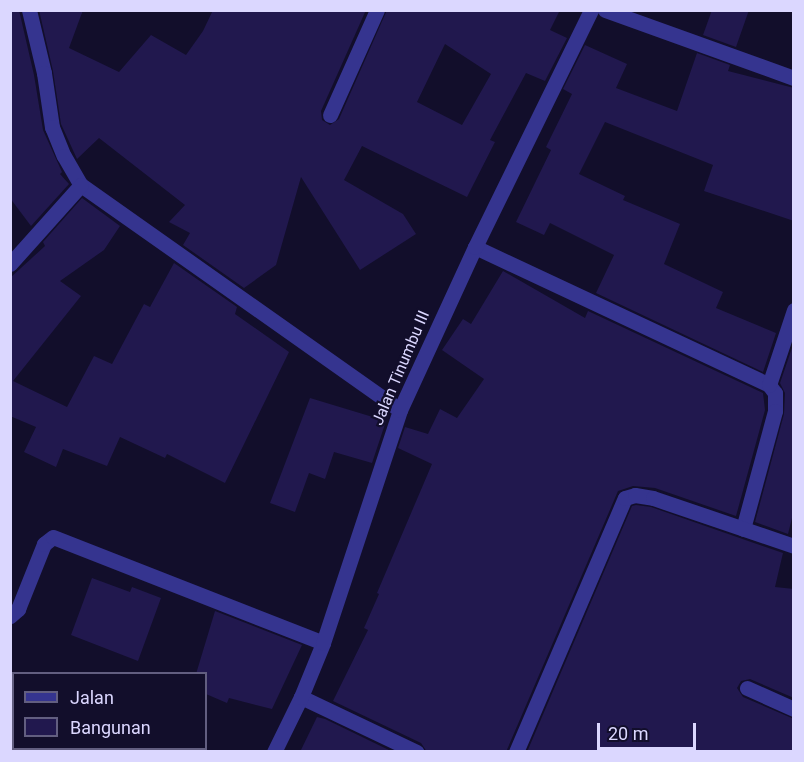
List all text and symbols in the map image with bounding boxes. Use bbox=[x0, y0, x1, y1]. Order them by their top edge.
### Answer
street label: Jalan Tinumbu III bbox=[368, 308, 434, 428]
legend bbox=[12, 672, 207, 750]
text: Jalan bbox=[70, 687, 114, 708]
scale bar bbox=[600, 711, 699, 749]
text: Bangunan bbox=[70, 717, 151, 738]
text: 20 m bbox=[608, 723, 648, 744]

